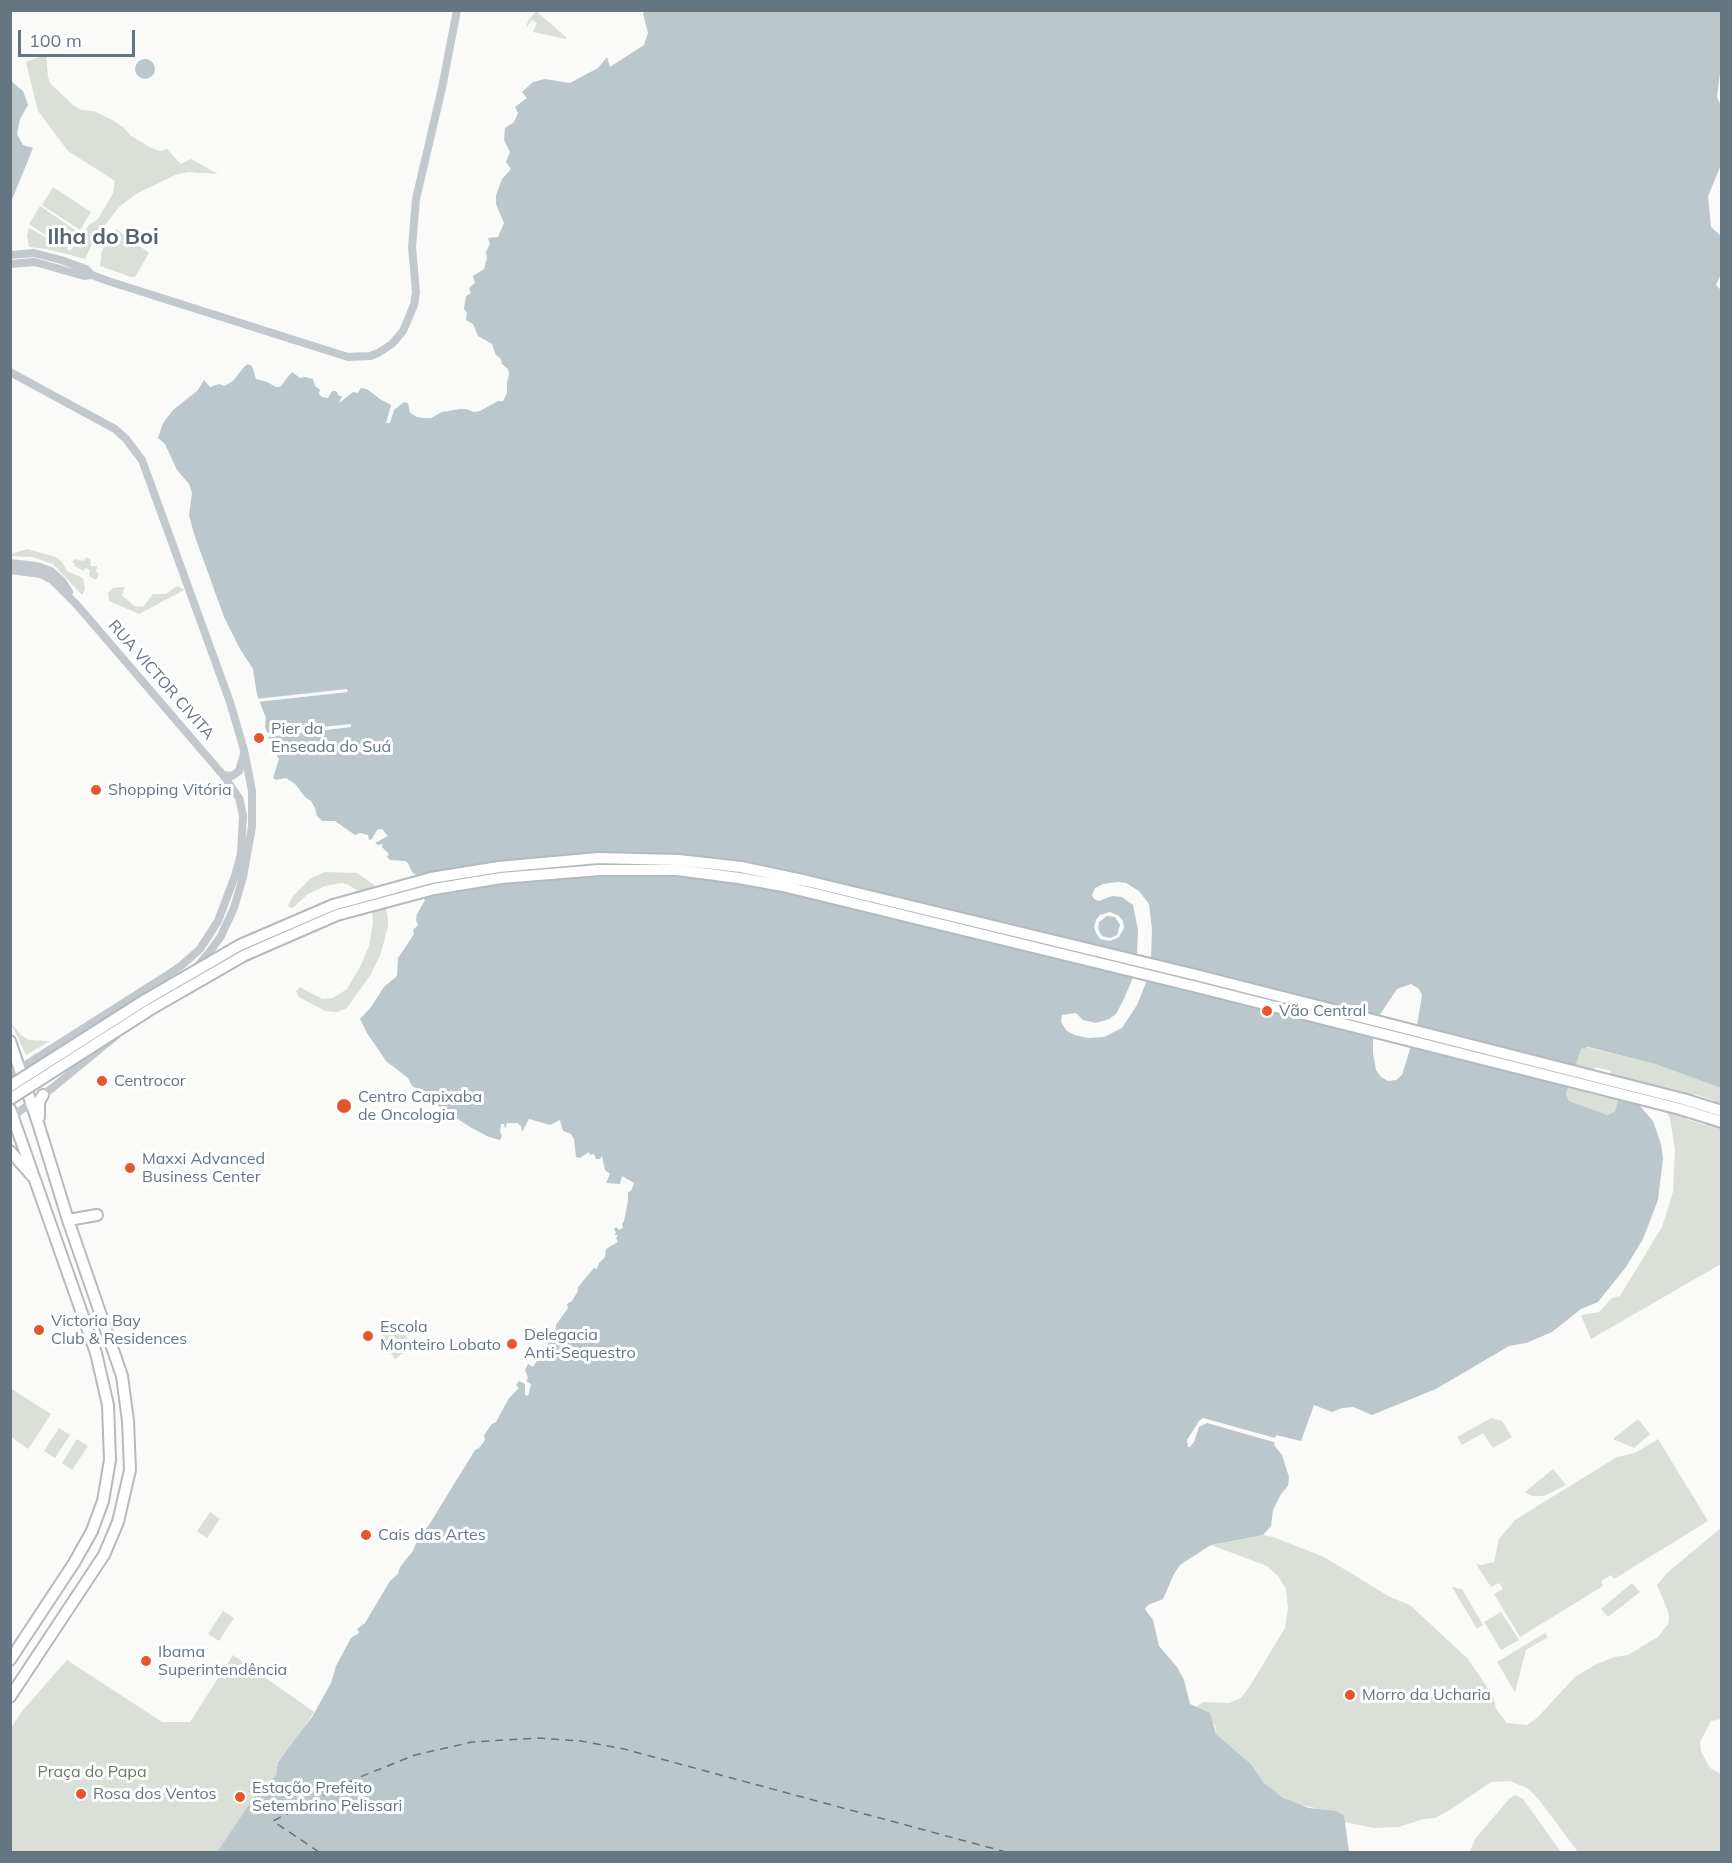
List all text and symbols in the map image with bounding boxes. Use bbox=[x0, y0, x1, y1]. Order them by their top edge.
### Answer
scale bar bbox=[21, 18, 138, 56]
text: 100 m bbox=[29, 29, 82, 52]
district label: Ilha do Boi bbox=[47, 224, 159, 250]
street label: RUA VICTOR CIVITA bbox=[104, 616, 218, 744]
place label: Pier da Enseada do Suá bbox=[271, 719, 391, 757]
marker: Pier da Enseada do Suá bbox=[252, 731, 266, 745]
place label: Shopping Vitória bbox=[108, 780, 232, 800]
marker: Shopping Vitória bbox=[89, 783, 103, 797]
place label: Vão Central bbox=[1279, 1001, 1366, 1021]
marker: Vão Central bbox=[1260, 1004, 1274, 1018]
place label: Centrocor bbox=[114, 1071, 186, 1091]
marker: Centrocor bbox=[95, 1074, 109, 1088]
place label: Centro Capixaba de Oncologia bbox=[358, 1087, 482, 1125]
marker: Centro Capixaba de Oncologia bbox=[335, 1097, 353, 1115]
place label: Maxxi Advanced Business Center bbox=[142, 1149, 265, 1187]
marker: Maxxi Advanced Business Center bbox=[123, 1161, 137, 1175]
place label: Victoria Bay Club & Residences bbox=[51, 1311, 187, 1349]
place label: Escola Monteiro Lobato bbox=[380, 1317, 501, 1355]
marker: Victoria Bay Club & Residences bbox=[32, 1323, 46, 1337]
place label: Delegacia Anti-Sequestro bbox=[524, 1325, 636, 1363]
marker: Escola Monteiro Lobato bbox=[361, 1329, 375, 1343]
marker: Delegacia Anti-Sequestro bbox=[505, 1337, 519, 1351]
place label: Cais das Artes bbox=[378, 1525, 486, 1545]
marker: Cais das Artes bbox=[359, 1528, 373, 1542]
place label: Ibama Superintendência bbox=[158, 1642, 287, 1680]
marker: Ibama Superintendência bbox=[139, 1654, 153, 1668]
place label: Morro da Ucharia bbox=[1362, 1685, 1491, 1705]
marker: Morro da Ucharia bbox=[1343, 1688, 1357, 1702]
park label: Praça do Papa bbox=[38, 1762, 146, 1782]
place label: Estação Prefeito Setembrino Pelissari bbox=[252, 1778, 402, 1816]
place label: Rosa dos Ventos bbox=[93, 1784, 216, 1804]
marker: Rosa dos Ventos bbox=[74, 1787, 88, 1801]
marker: Estação Prefeito Setembrino Pelissari bbox=[233, 1790, 247, 1804]

